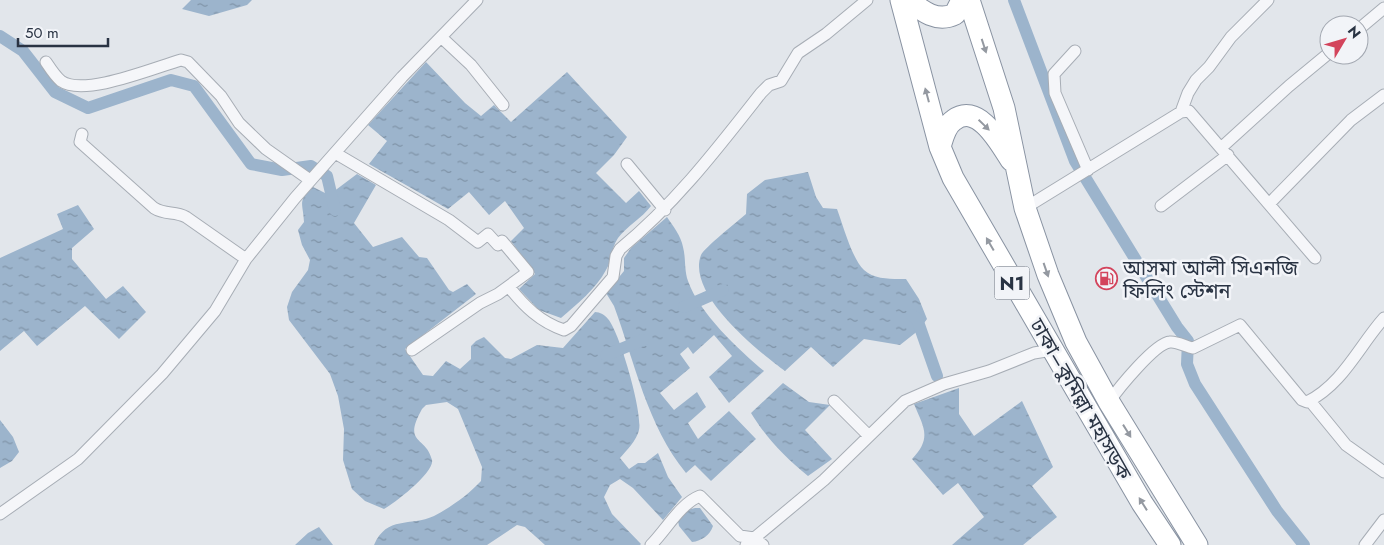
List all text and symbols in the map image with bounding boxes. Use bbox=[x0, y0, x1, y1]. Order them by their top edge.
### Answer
scale bar bbox=[18, 15, 108, 47]
north arrow bbox=[1319, 15, 1369, 65]
text: N bbox=[1343, 21, 1366, 43]
text: 50 m bbox=[25, 22, 59, 44]
one-way arrow bbox=[980, 39, 988, 54]
one-way arrow bbox=[922, 87, 930, 102]
one-way arrow bbox=[978, 119, 990, 131]
one-way arrow bbox=[985, 237, 994, 250]
place label: আসমা আলী সিএনজি ফিলিং স্টেশন bbox=[1122, 254, 1299, 306]
one-way arrow bbox=[1042, 263, 1050, 278]
road number: N1 bbox=[994, 266, 1030, 300]
fuel station icon: আসমা আলী সিএনজি ফিলিং স্টেশন bbox=[1095, 267, 1119, 291]
street label: ঢাকা–কুমিল্লা মহাসড়ক bbox=[1022, 312, 1139, 486]
one-way arrow bbox=[1122, 424, 1131, 437]
one-way arrow bbox=[1138, 498, 1148, 511]

